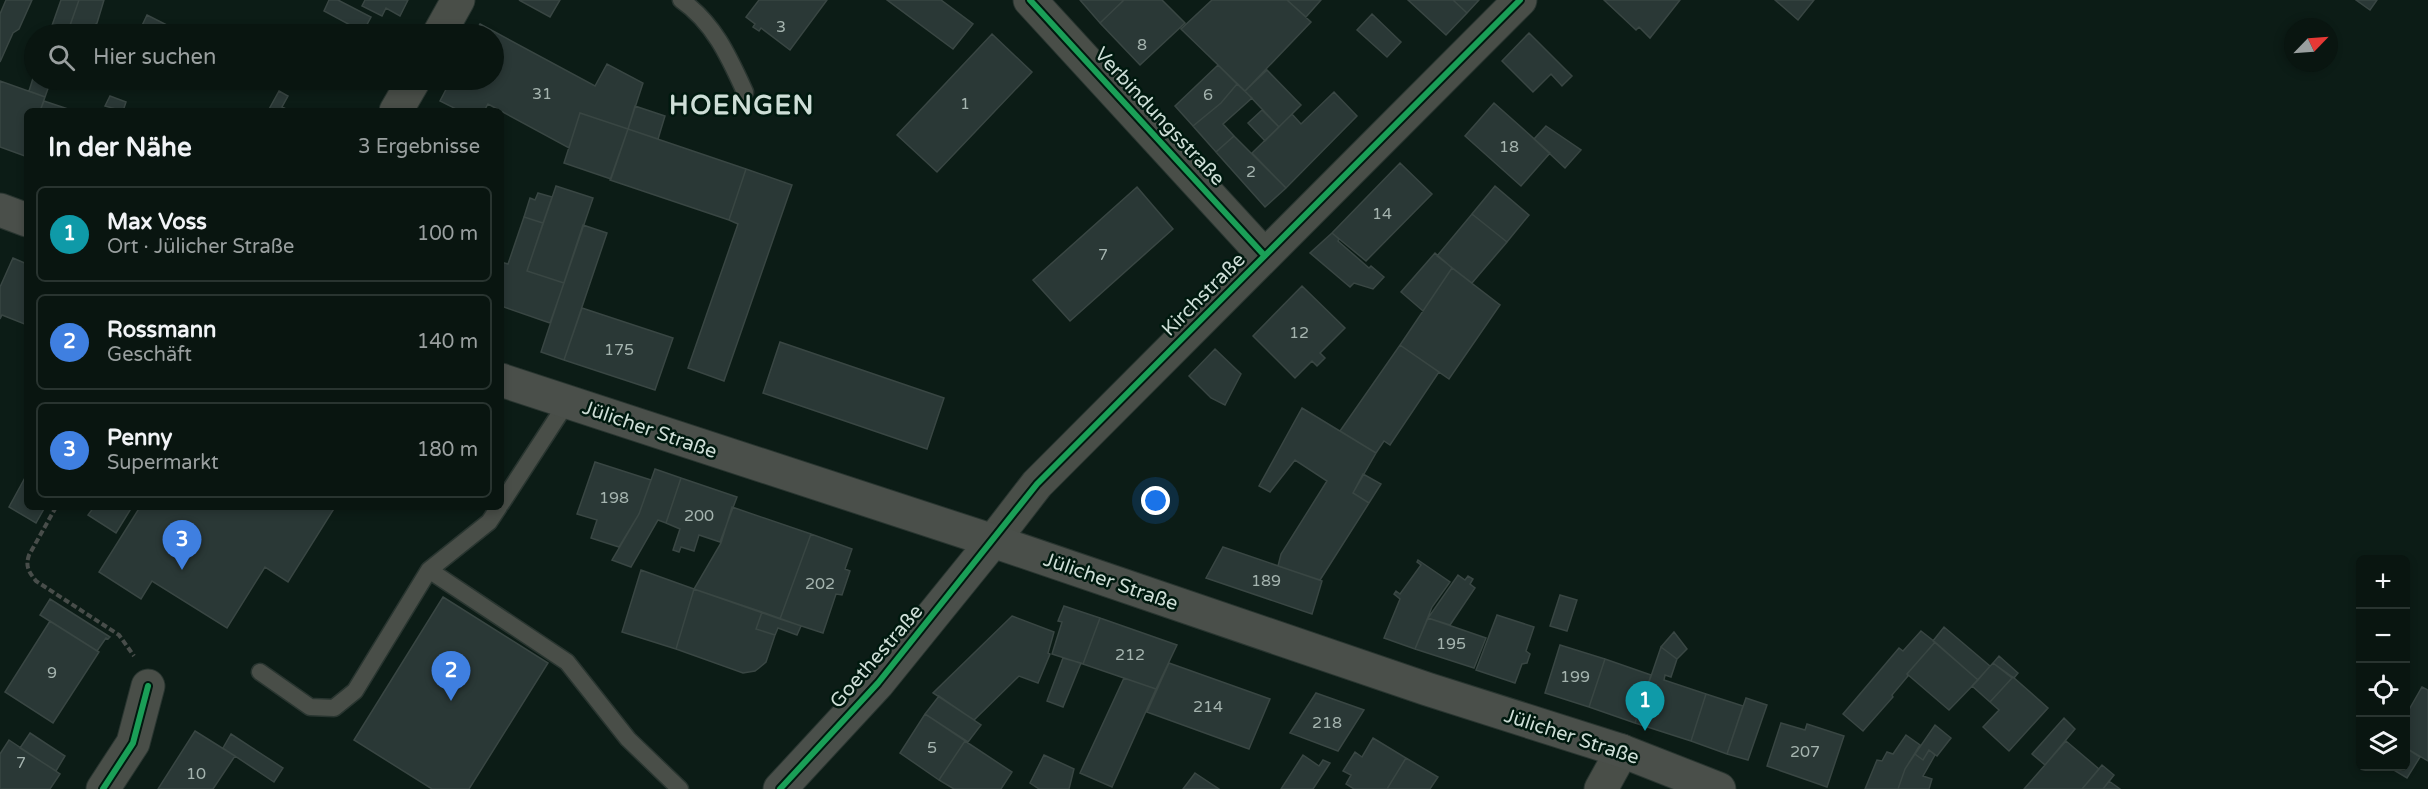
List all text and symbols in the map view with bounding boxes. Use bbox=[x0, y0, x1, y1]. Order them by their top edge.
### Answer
house number: 3 bbox=[776, 17, 786, 37]
north arrow bbox=[2284, 18, 2338, 72]
search box bbox=[24, 24, 504, 90]
house number: 8 bbox=[1137, 35, 1147, 55]
icon: search bbox=[45, 41, 78, 74]
street label: Verbindungsstraße bbox=[1089, 43, 1230, 191]
text: Hier suchen bbox=[93, 44, 216, 70]
house number: 31 bbox=[532, 84, 552, 104]
house number: 6 bbox=[1203, 85, 1213, 105]
district label: HOENGEN bbox=[669, 90, 815, 121]
house number: 1 bbox=[960, 94, 970, 114]
text: In der Nähe bbox=[48, 132, 192, 163]
text: 3 Ergebnisse bbox=[358, 135, 480, 159]
house number: 18 bbox=[1499, 137, 1519, 157]
house number: 2 bbox=[1246, 162, 1256, 182]
house number: 14 bbox=[1372, 204, 1392, 224]
text: Max Voss bbox=[107, 209, 207, 235]
text: 1 bbox=[63, 222, 76, 246]
text: 100 m bbox=[417, 222, 478, 246]
text: Ort · Jülicher Straße bbox=[107, 235, 294, 259]
house number: 7 bbox=[1098, 245, 1108, 265]
street label: Kirchstraße bbox=[1157, 248, 1250, 341]
text: Rossmann bbox=[107, 317, 217, 343]
house number: 12 bbox=[1289, 323, 1309, 343]
text: 2 bbox=[63, 330, 76, 354]
text: 140 m bbox=[417, 330, 478, 354]
house number: 175 bbox=[604, 340, 634, 360]
text: Geschäft bbox=[107, 343, 192, 367]
street label: Jülicher Straße bbox=[579, 396, 720, 464]
text: Penny bbox=[107, 425, 172, 451]
text: 3 bbox=[63, 438, 76, 462]
text: 180 m bbox=[417, 438, 478, 462]
text: Supermarkt bbox=[107, 451, 219, 475]
your location bbox=[1141, 486, 1170, 515]
house number: 198 bbox=[599, 488, 629, 508]
house number: 200 bbox=[684, 506, 714, 526]
pin: 3 bbox=[162, 520, 201, 570]
street label: Jülicher Straße bbox=[1040, 548, 1181, 616]
map controls bbox=[2356, 555, 2410, 771]
button: + bbox=[2356, 555, 2410, 609]
house number: 189 bbox=[1251, 571, 1281, 591]
house number: 202 bbox=[805, 574, 835, 594]
street label: Goethestraße bbox=[825, 600, 928, 713]
button: − bbox=[2356, 609, 2410, 663]
house number: 195 bbox=[1436, 634, 1466, 654]
house number: 212 bbox=[1115, 645, 1145, 665]
pin: 2 bbox=[432, 652, 470, 701]
house number: 9 bbox=[47, 663, 57, 683]
button: locate bbox=[2356, 663, 2410, 717]
house number: 199 bbox=[1560, 667, 1590, 687]
pin: 1 bbox=[1626, 682, 1664, 731]
house number: 214 bbox=[1193, 697, 1223, 717]
street label: Jülicher Straße bbox=[1501, 704, 1642, 770]
house number: 218 bbox=[1312, 713, 1342, 733]
button: layers bbox=[2356, 717, 2410, 771]
house number: 5 bbox=[927, 738, 937, 758]
house number: 207 bbox=[1790, 742, 1820, 762]
house number: 7 bbox=[16, 753, 26, 773]
house number: 10 bbox=[186, 764, 206, 784]

